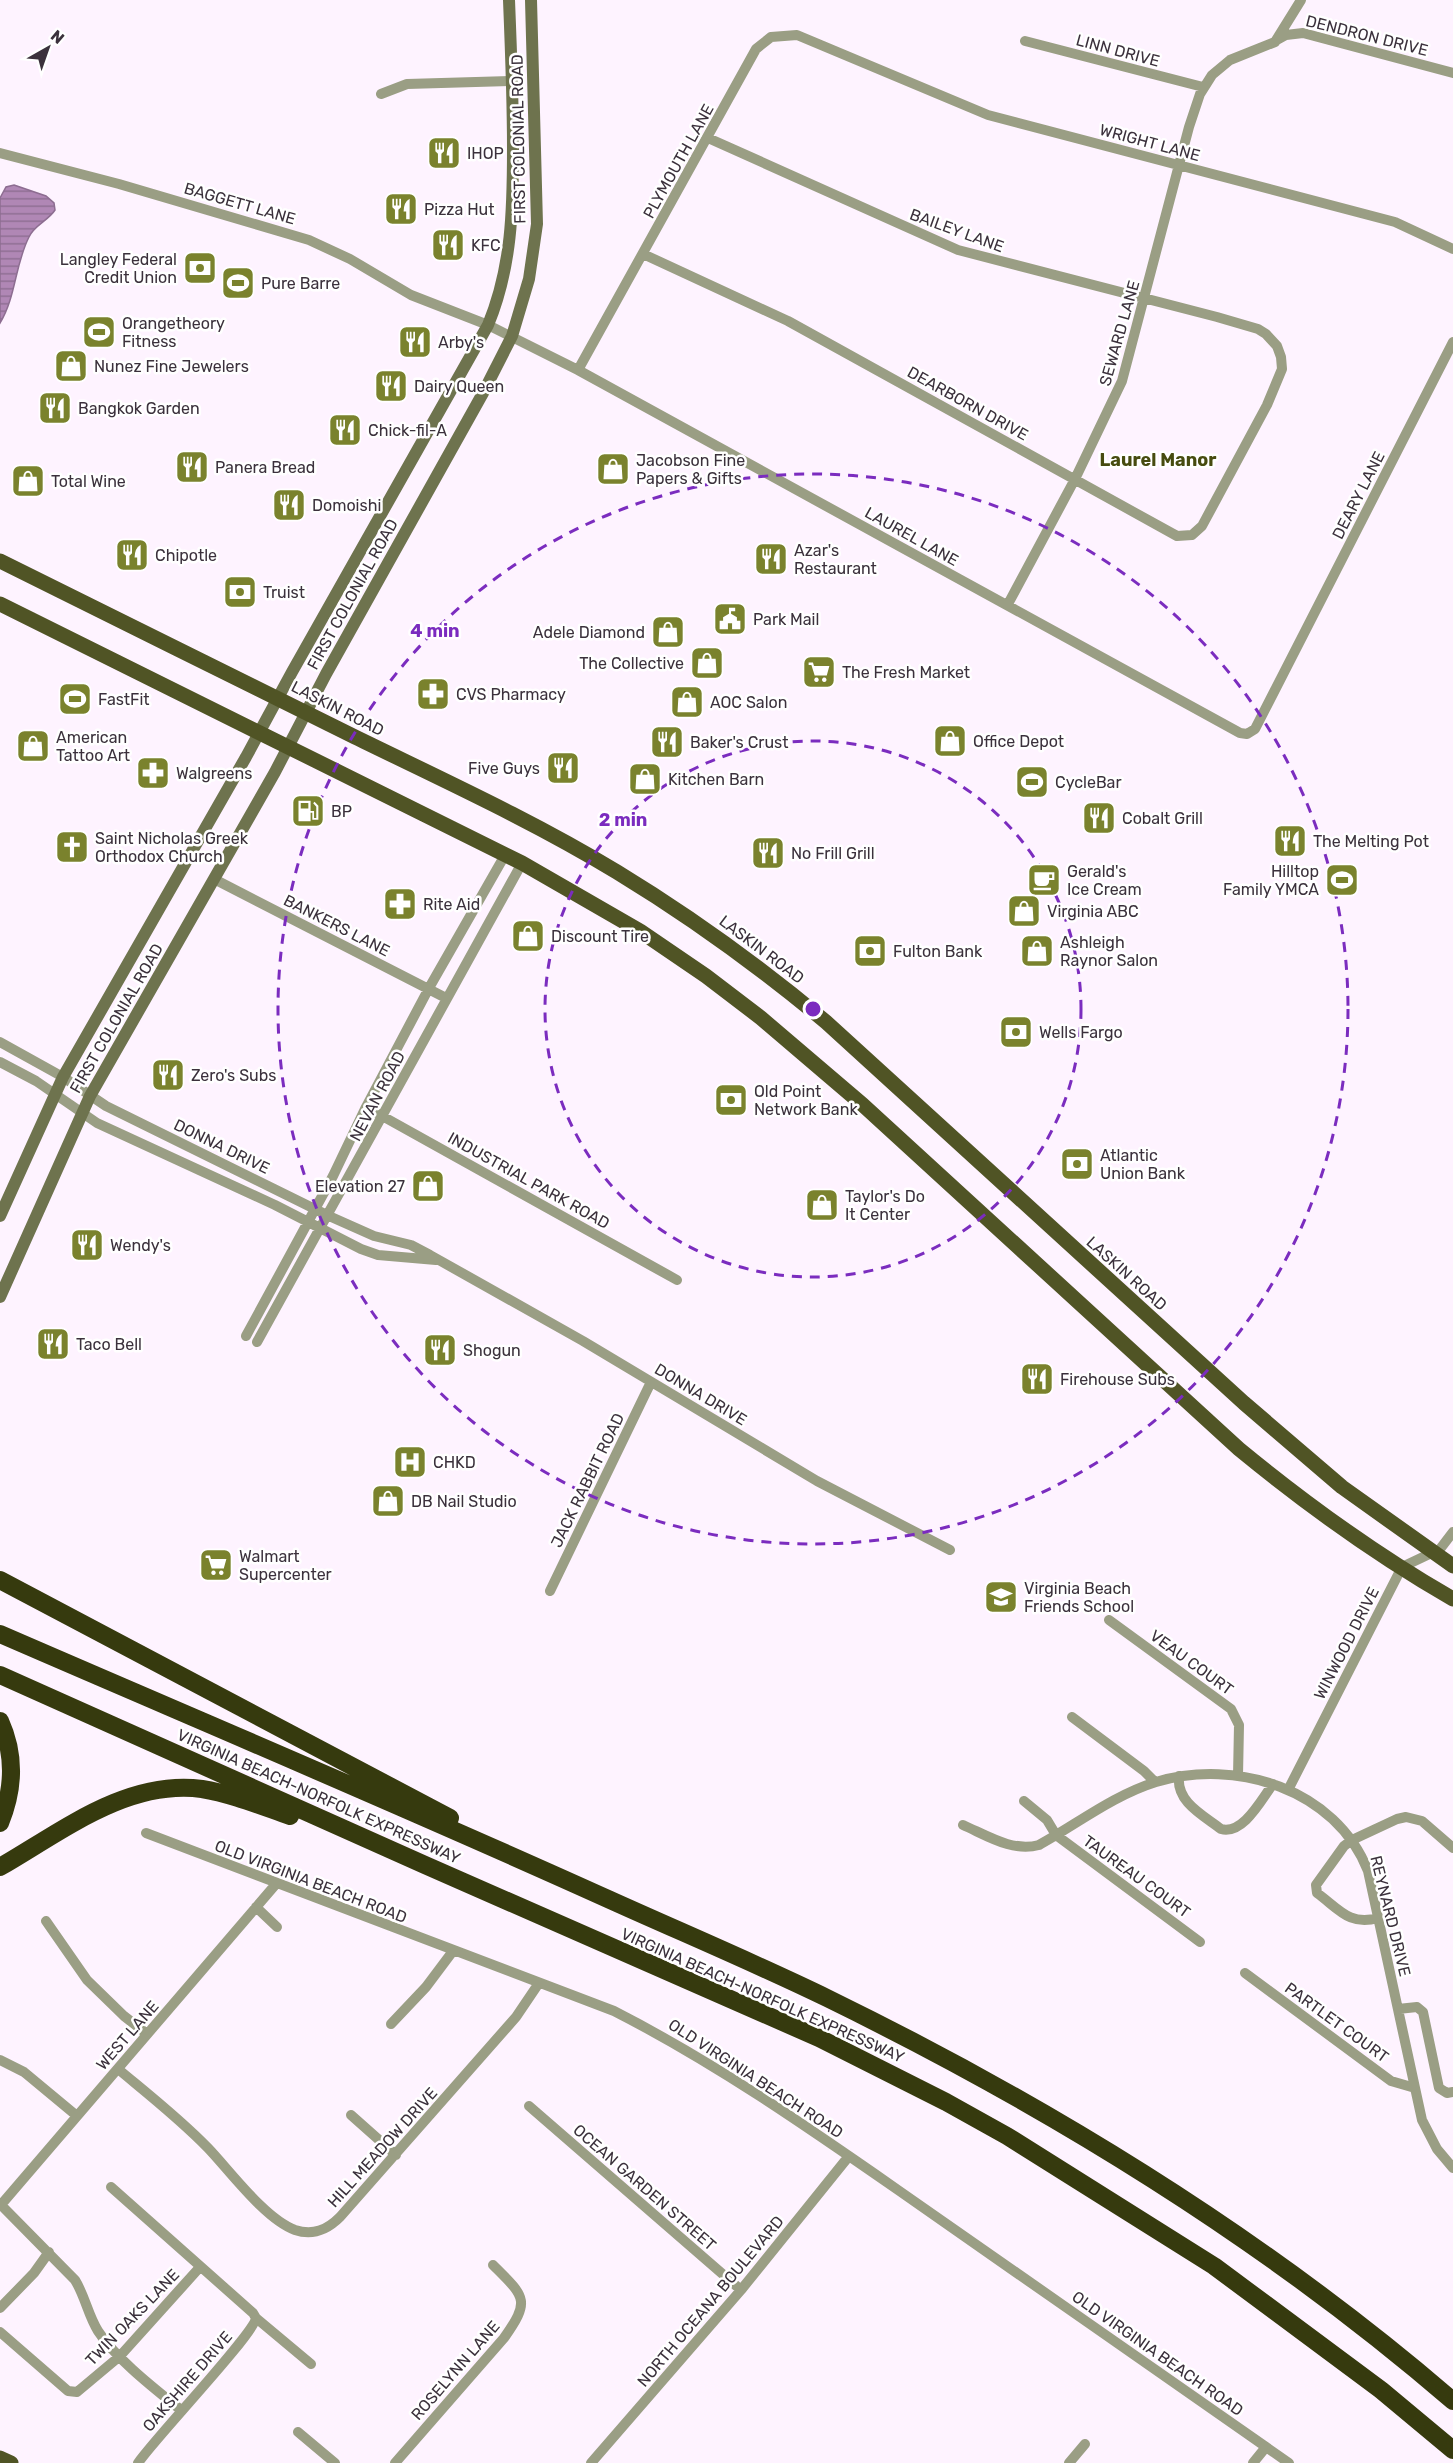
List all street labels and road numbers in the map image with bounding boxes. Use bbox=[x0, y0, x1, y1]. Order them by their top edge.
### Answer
street label: DENDRON DRIVE bbox=[1304, 11, 1430, 60]
street label: LINN DRIVE bbox=[1074, 30, 1162, 71]
street label: FIRST COLONIAL ROAD bbox=[508, 54, 529, 224]
street label: PLYMOUTH LANE bbox=[639, 101, 718, 222]
street label: WRIGHT LANE bbox=[1098, 120, 1202, 165]
street label: BAGGETT LANE bbox=[182, 178, 298, 228]
street label: BAILEY LANE bbox=[907, 205, 1006, 256]
street label: SEWARD LANE bbox=[1095, 278, 1144, 388]
street label: DEARBORN DRIVE bbox=[904, 362, 1031, 444]
street label: DEARY LANE bbox=[1328, 448, 1389, 542]
street label: LAUREL LANE bbox=[862, 503, 962, 570]
street label: FIRST COLONIAL ROAD bbox=[303, 515, 402, 673]
street label: LASKIN ROAD bbox=[288, 677, 387, 740]
street label: BANKERS LANE bbox=[281, 891, 393, 960]
street label: LASKIN ROAD bbox=[715, 911, 808, 987]
street label: FIRST COLONIAL ROAD bbox=[66, 940, 167, 1096]
street label: NEVAN ROAD bbox=[346, 1048, 409, 1144]
street label: DONNA DRIVE bbox=[171, 1115, 273, 1178]
street label: INDUSTRIAL PARK ROAD bbox=[445, 1128, 613, 1233]
street label: LASKIN ROAD bbox=[1083, 1232, 1171, 1314]
street label: DONNA DRIVE bbox=[651, 1359, 750, 1429]
street label: JACK RABBIT ROAD bbox=[547, 1410, 628, 1550]
street label: WINWOOD DRIVE bbox=[1310, 1584, 1383, 1703]
street label: VEAU COURT bbox=[1146, 1626, 1237, 1699]
street label: VIRGINIA BEACH-NORFOLK EXPRESSWAY bbox=[174, 1725, 463, 1868]
street label: TAUREAU COURT bbox=[1079, 1831, 1194, 1922]
street label: OLD VIRGINIA BEACH ROAD bbox=[212, 1836, 410, 1927]
street label: REYNARD DRIVE bbox=[1366, 1854, 1415, 1979]
street label: VIRGINIA BEACH-NORFOLK EXPRESSWAY bbox=[618, 1924, 907, 2067]
street label: PARTLET COURT bbox=[1281, 1978, 1392, 2066]
street label: WEST LANE bbox=[92, 1997, 163, 2074]
street label: OLD VIRGINIA BEACH ROAD bbox=[665, 2015, 847, 2142]
street label: HILL MEADOW DRIVE bbox=[324, 2084, 441, 2211]
street label: OCEAN GARDEN STREET bbox=[569, 2120, 720, 2255]
street label: NORTH OCEANA BOULEVARD bbox=[633, 2212, 788, 2391]
street label: TWIN OAKS LANE bbox=[82, 2265, 183, 2369]
street label: OLD VIRGINIA BEACH ROAD bbox=[1069, 2287, 1247, 2420]
street label: ROSELYNN LANE bbox=[407, 2317, 504, 2424]
street label: OAKSHIRE DRIVE bbox=[139, 2327, 236, 2435]

